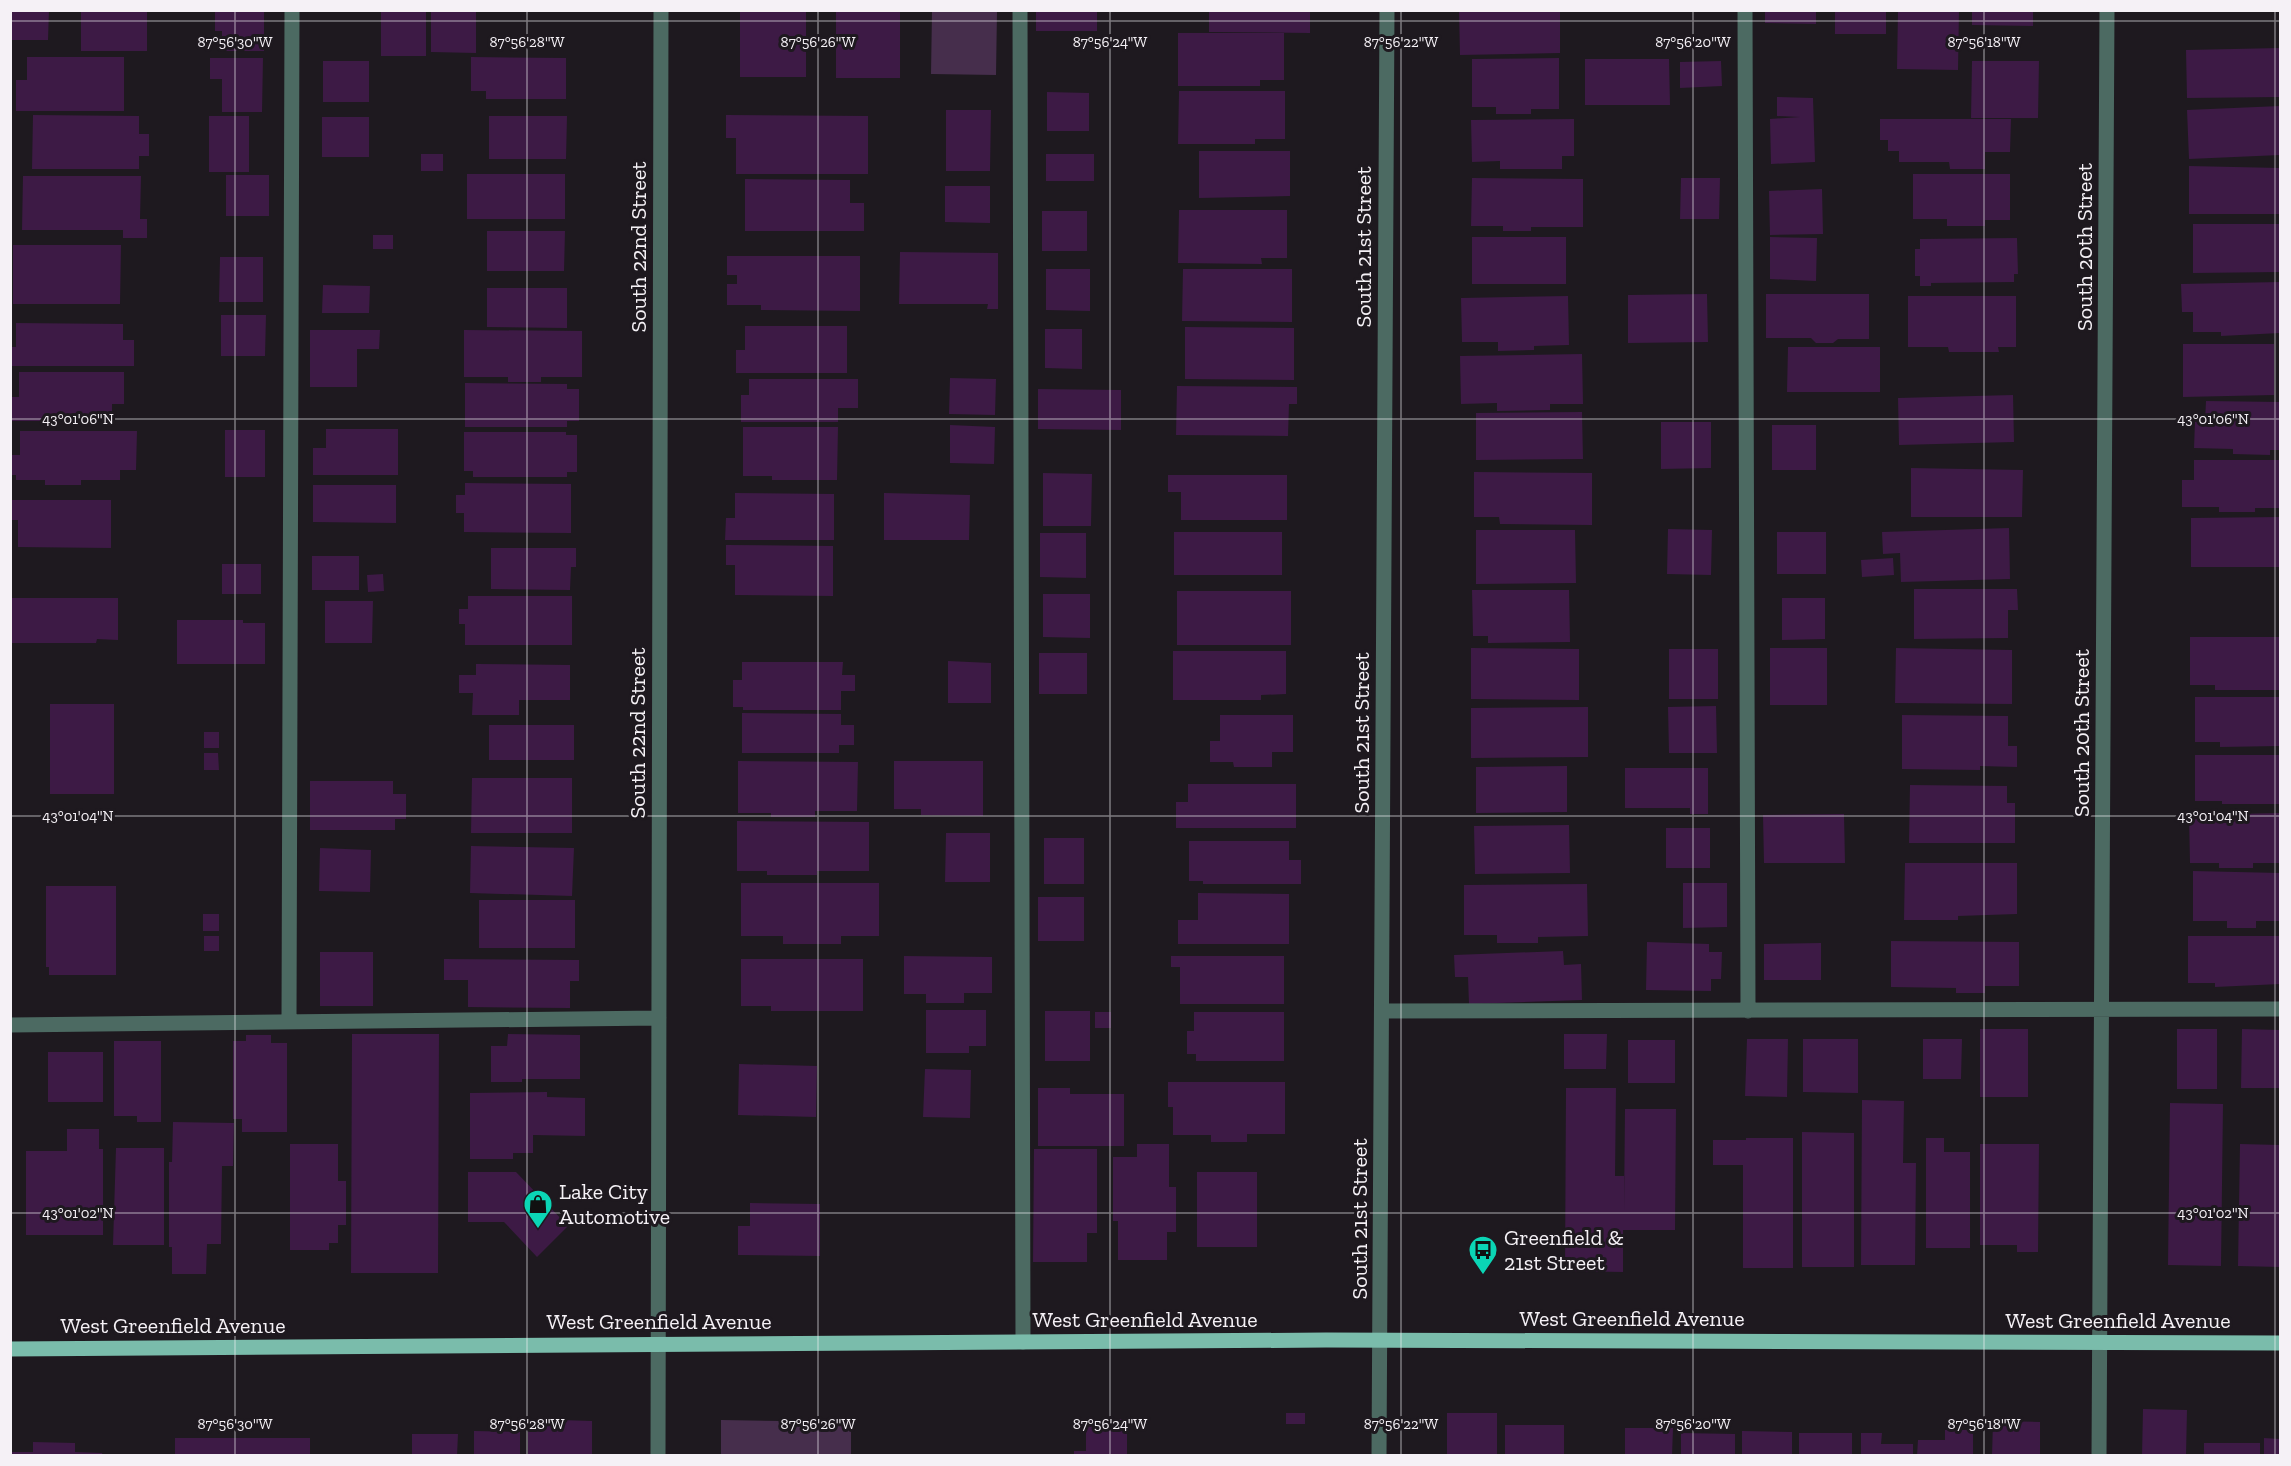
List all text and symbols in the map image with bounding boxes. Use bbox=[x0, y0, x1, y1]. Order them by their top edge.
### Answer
text: 87°56'30"W bbox=[197, 33, 273, 51]
text: 87°56'28"W bbox=[490, 33, 564, 51]
text: 87°56'26"W bbox=[781, 33, 855, 51]
text: 87°56'24"W bbox=[1073, 33, 1147, 51]
text: 87°56'22"W bbox=[1364, 33, 1438, 51]
text: 87°56'20"W bbox=[1655, 33, 1731, 51]
text: 87°56'18"W bbox=[1947, 33, 2021, 51]
street label: South 22nd Street bbox=[625, 161, 652, 332]
street label: South 20th Street bbox=[2071, 162, 2098, 331]
street label: South 21st Street bbox=[1350, 166, 1377, 328]
text: 43°01'06"N bbox=[42, 410, 114, 428]
text: 43°01'06"N bbox=[2177, 410, 2249, 428]
street label: South 22nd Street bbox=[624, 647, 651, 818]
street label: South 20th Street bbox=[2068, 648, 2095, 817]
street label: South 21st Street bbox=[1348, 652, 1375, 814]
text: 43°01'04"N bbox=[42, 807, 114, 825]
text: 43°01'04"N bbox=[2177, 807, 2249, 825]
street label: South 21st Street bbox=[1346, 1138, 1373, 1300]
place label: Lake City Automotive bbox=[559, 1178, 670, 1230]
shop icon: Lake City Automotive bbox=[522, 1188, 554, 1230]
text: 43°01'02"N bbox=[42, 1204, 114, 1222]
text: 43°01'02"N bbox=[2177, 1204, 2249, 1222]
place label: Greenfield & 21st Street bbox=[1504, 1224, 1624, 1276]
bus stop icon: Greenfield & 21st Street bbox=[1467, 1234, 1499, 1276]
street label: West Greenfield Avenue bbox=[1519, 1305, 1745, 1332]
street label: West Greenfield Avenue bbox=[1032, 1306, 1258, 1333]
street label: West Greenfield Avenue bbox=[2005, 1307, 2231, 1334]
street label: West Greenfield Avenue bbox=[546, 1308, 772, 1335]
street label: West Greenfield Avenue bbox=[60, 1312, 286, 1339]
text: 87°56'30"W bbox=[197, 1415, 273, 1433]
text: 87°56'28"W bbox=[490, 1415, 564, 1433]
text: 87°56'26"W bbox=[781, 1415, 855, 1433]
text: 87°56'24"W bbox=[1073, 1415, 1147, 1433]
text: 87°56'22"W bbox=[1364, 1415, 1438, 1433]
text: 87°56'20"W bbox=[1655, 1415, 1731, 1433]
text: 87°56'18"W bbox=[1947, 1415, 2021, 1433]

